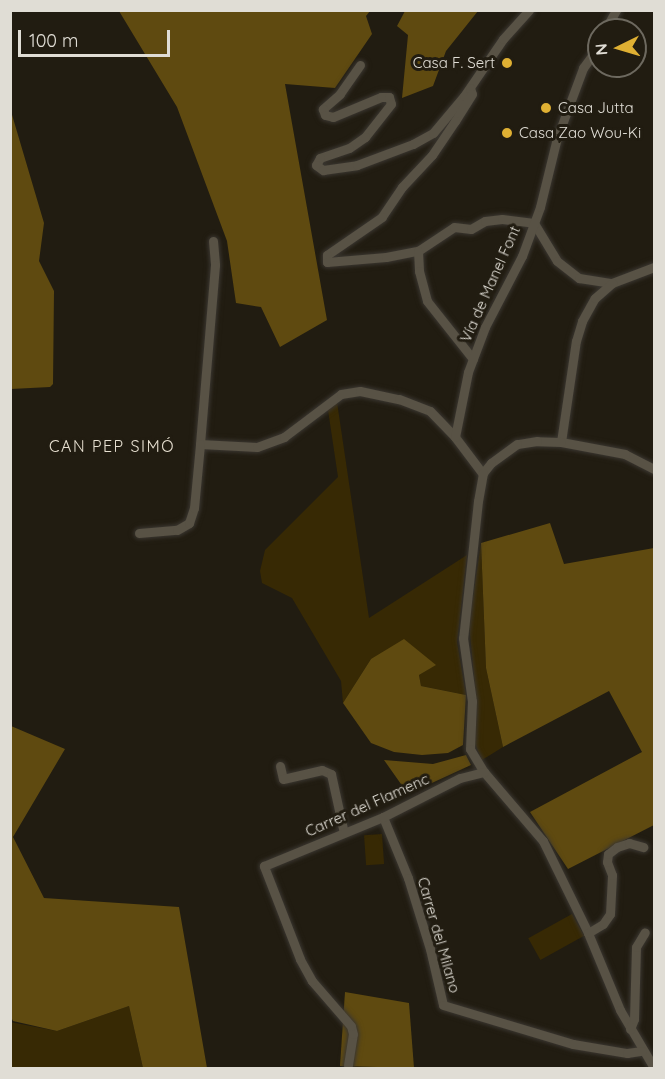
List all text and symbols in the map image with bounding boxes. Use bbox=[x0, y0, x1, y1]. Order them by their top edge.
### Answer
scale bar bbox=[21, 18, 172, 56]
north arrow bbox=[587, 18, 647, 78]
text: 100 m bbox=[29, 29, 78, 52]
text: N bbox=[591, 43, 612, 56]
place label: Casa F. Sert bbox=[413, 54, 495, 72]
marker: Casa F. Sert bbox=[500, 56, 514, 70]
place label: Casa Jutta bbox=[558, 99, 634, 117]
marker: Casa Jutta bbox=[539, 101, 553, 115]
place label: Casa Zao Wou-Ki bbox=[519, 124, 641, 142]
marker: Casa Zao Wou-Ki bbox=[500, 126, 514, 140]
street label: Vía de Manel Font bbox=[456, 223, 524, 345]
district label: CAN PEP SIMÓ bbox=[49, 436, 175, 456]
street label: Carrer del Flamenc bbox=[303, 770, 431, 840]
street label: Carrer del Milano bbox=[414, 875, 464, 995]

